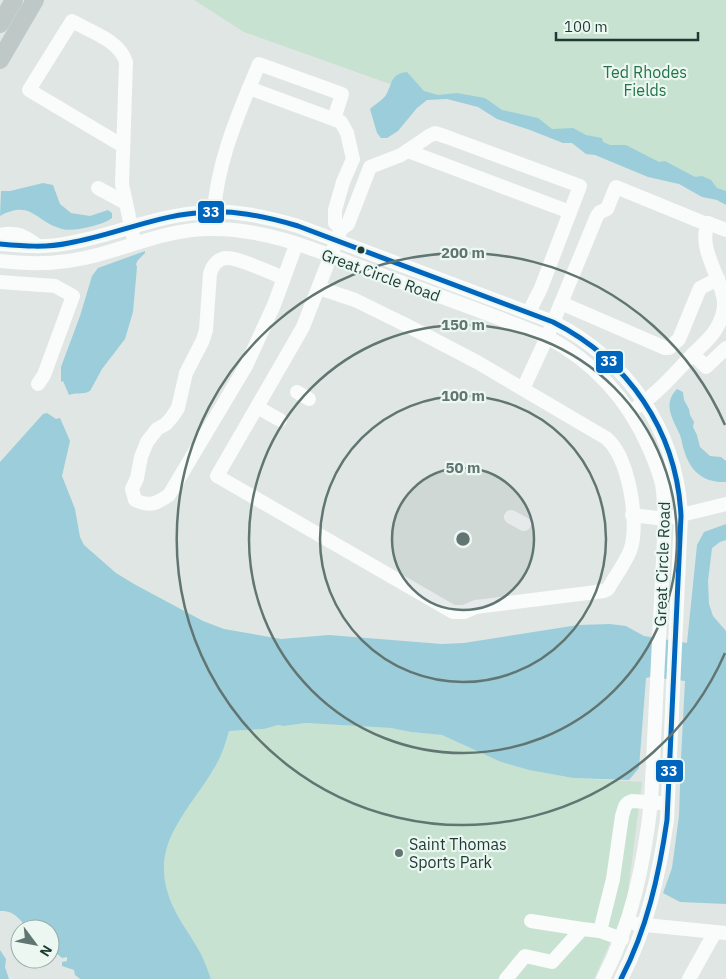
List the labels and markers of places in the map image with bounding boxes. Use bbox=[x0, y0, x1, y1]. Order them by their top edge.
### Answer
unlabelled marker bbox=[356, 245, 366, 255]
centre of rings bbox=[454, 530, 472, 548]
place label: Saint Thomas Sports Park bbox=[409, 834, 507, 872]
marker: Saint Thomas Sports Park bbox=[393, 847, 405, 859]

